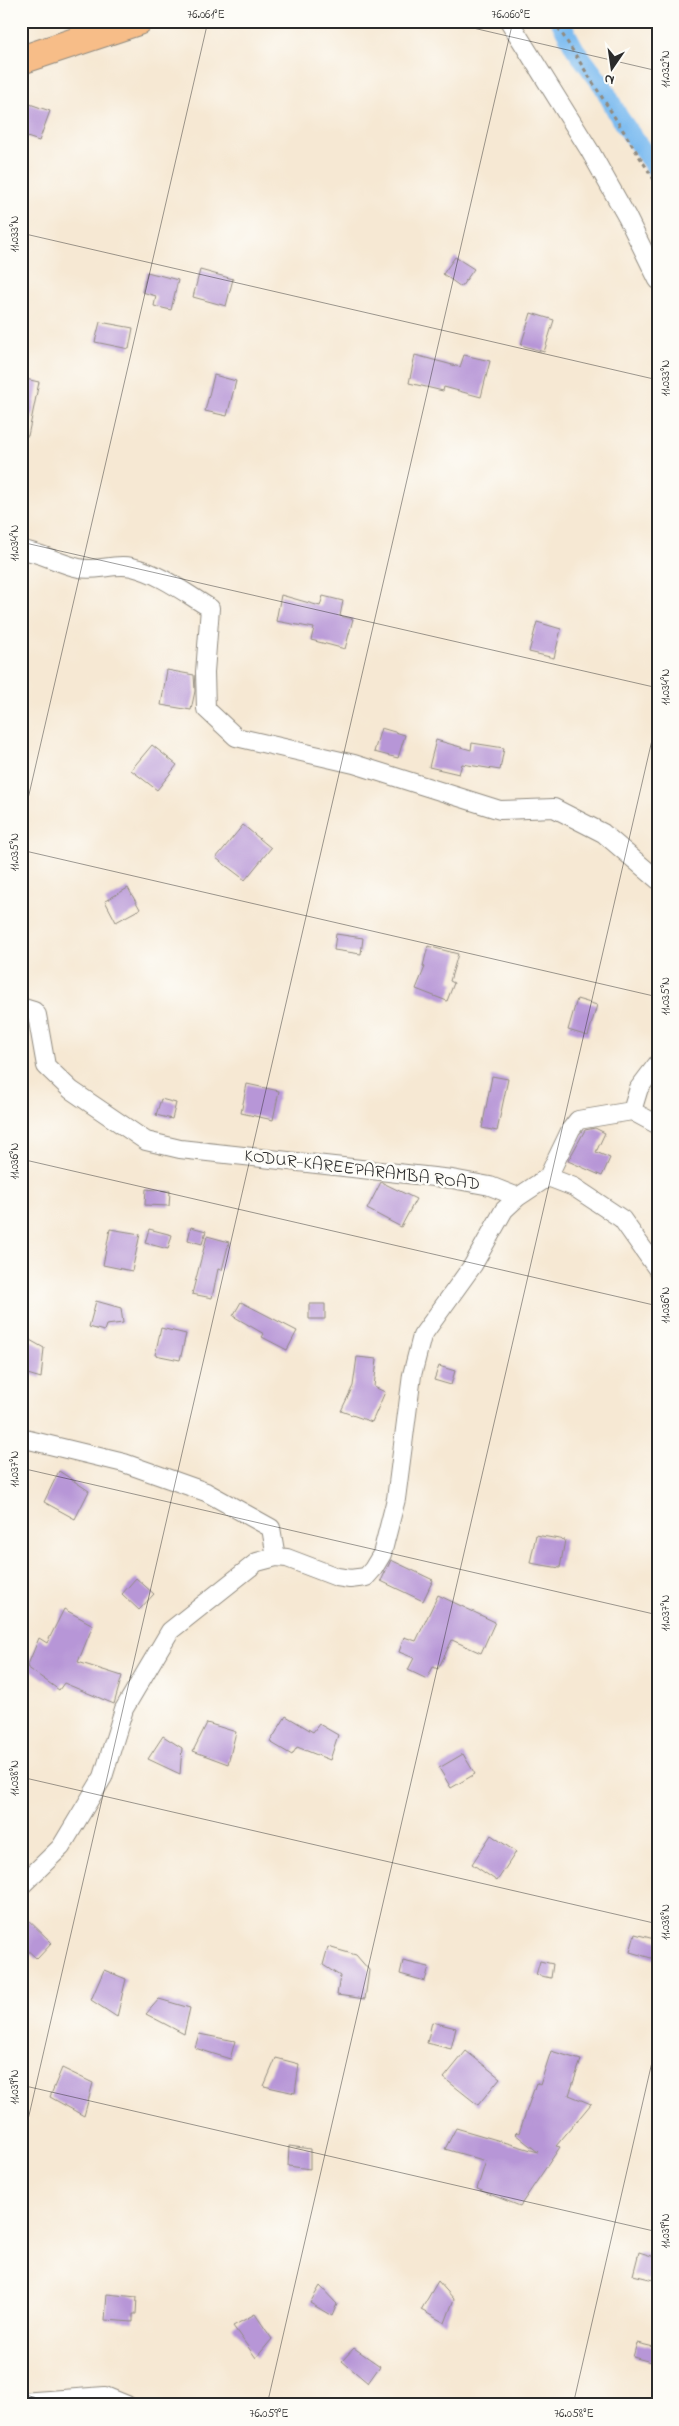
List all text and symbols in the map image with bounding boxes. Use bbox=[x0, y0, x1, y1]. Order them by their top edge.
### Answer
text: 76.061°E bbox=[187, 6, 225, 24]
text: 76.060°E bbox=[492, 6, 530, 24]
north arrow bbox=[586, 42, 636, 92]
text: 11.032°N bbox=[657, 50, 675, 88]
text: N bbox=[602, 68, 616, 90]
text: 11.033°N bbox=[6, 216, 24, 252]
text: 11.033°N bbox=[657, 360, 675, 396]
text: 11.034°N bbox=[6, 525, 24, 561]
text: 11.034°N bbox=[657, 669, 675, 705]
text: 11.035°N bbox=[6, 833, 24, 871]
text: 11.035°N bbox=[657, 977, 675, 1015]
text: 11.036°N bbox=[6, 1143, 24, 1179]
street label: KODUR-KAREEPARAMBA ROAD bbox=[243, 1144, 481, 1198]
text: 11.036°N bbox=[657, 1287, 675, 1323]
text: 11.037°N bbox=[6, 1451, 24, 1487]
text: 11.037°N bbox=[657, 1595, 675, 1631]
text: 11.038°N bbox=[6, 1760, 24, 1796]
text: 11.038°N bbox=[657, 1904, 675, 1940]
text: 11.039°N bbox=[6, 2069, 24, 2105]
text: 11.039°N bbox=[657, 2213, 675, 2249]
text: 76.059°E bbox=[250, 2405, 288, 2423]
text: 76.058°E bbox=[554, 2405, 594, 2423]

